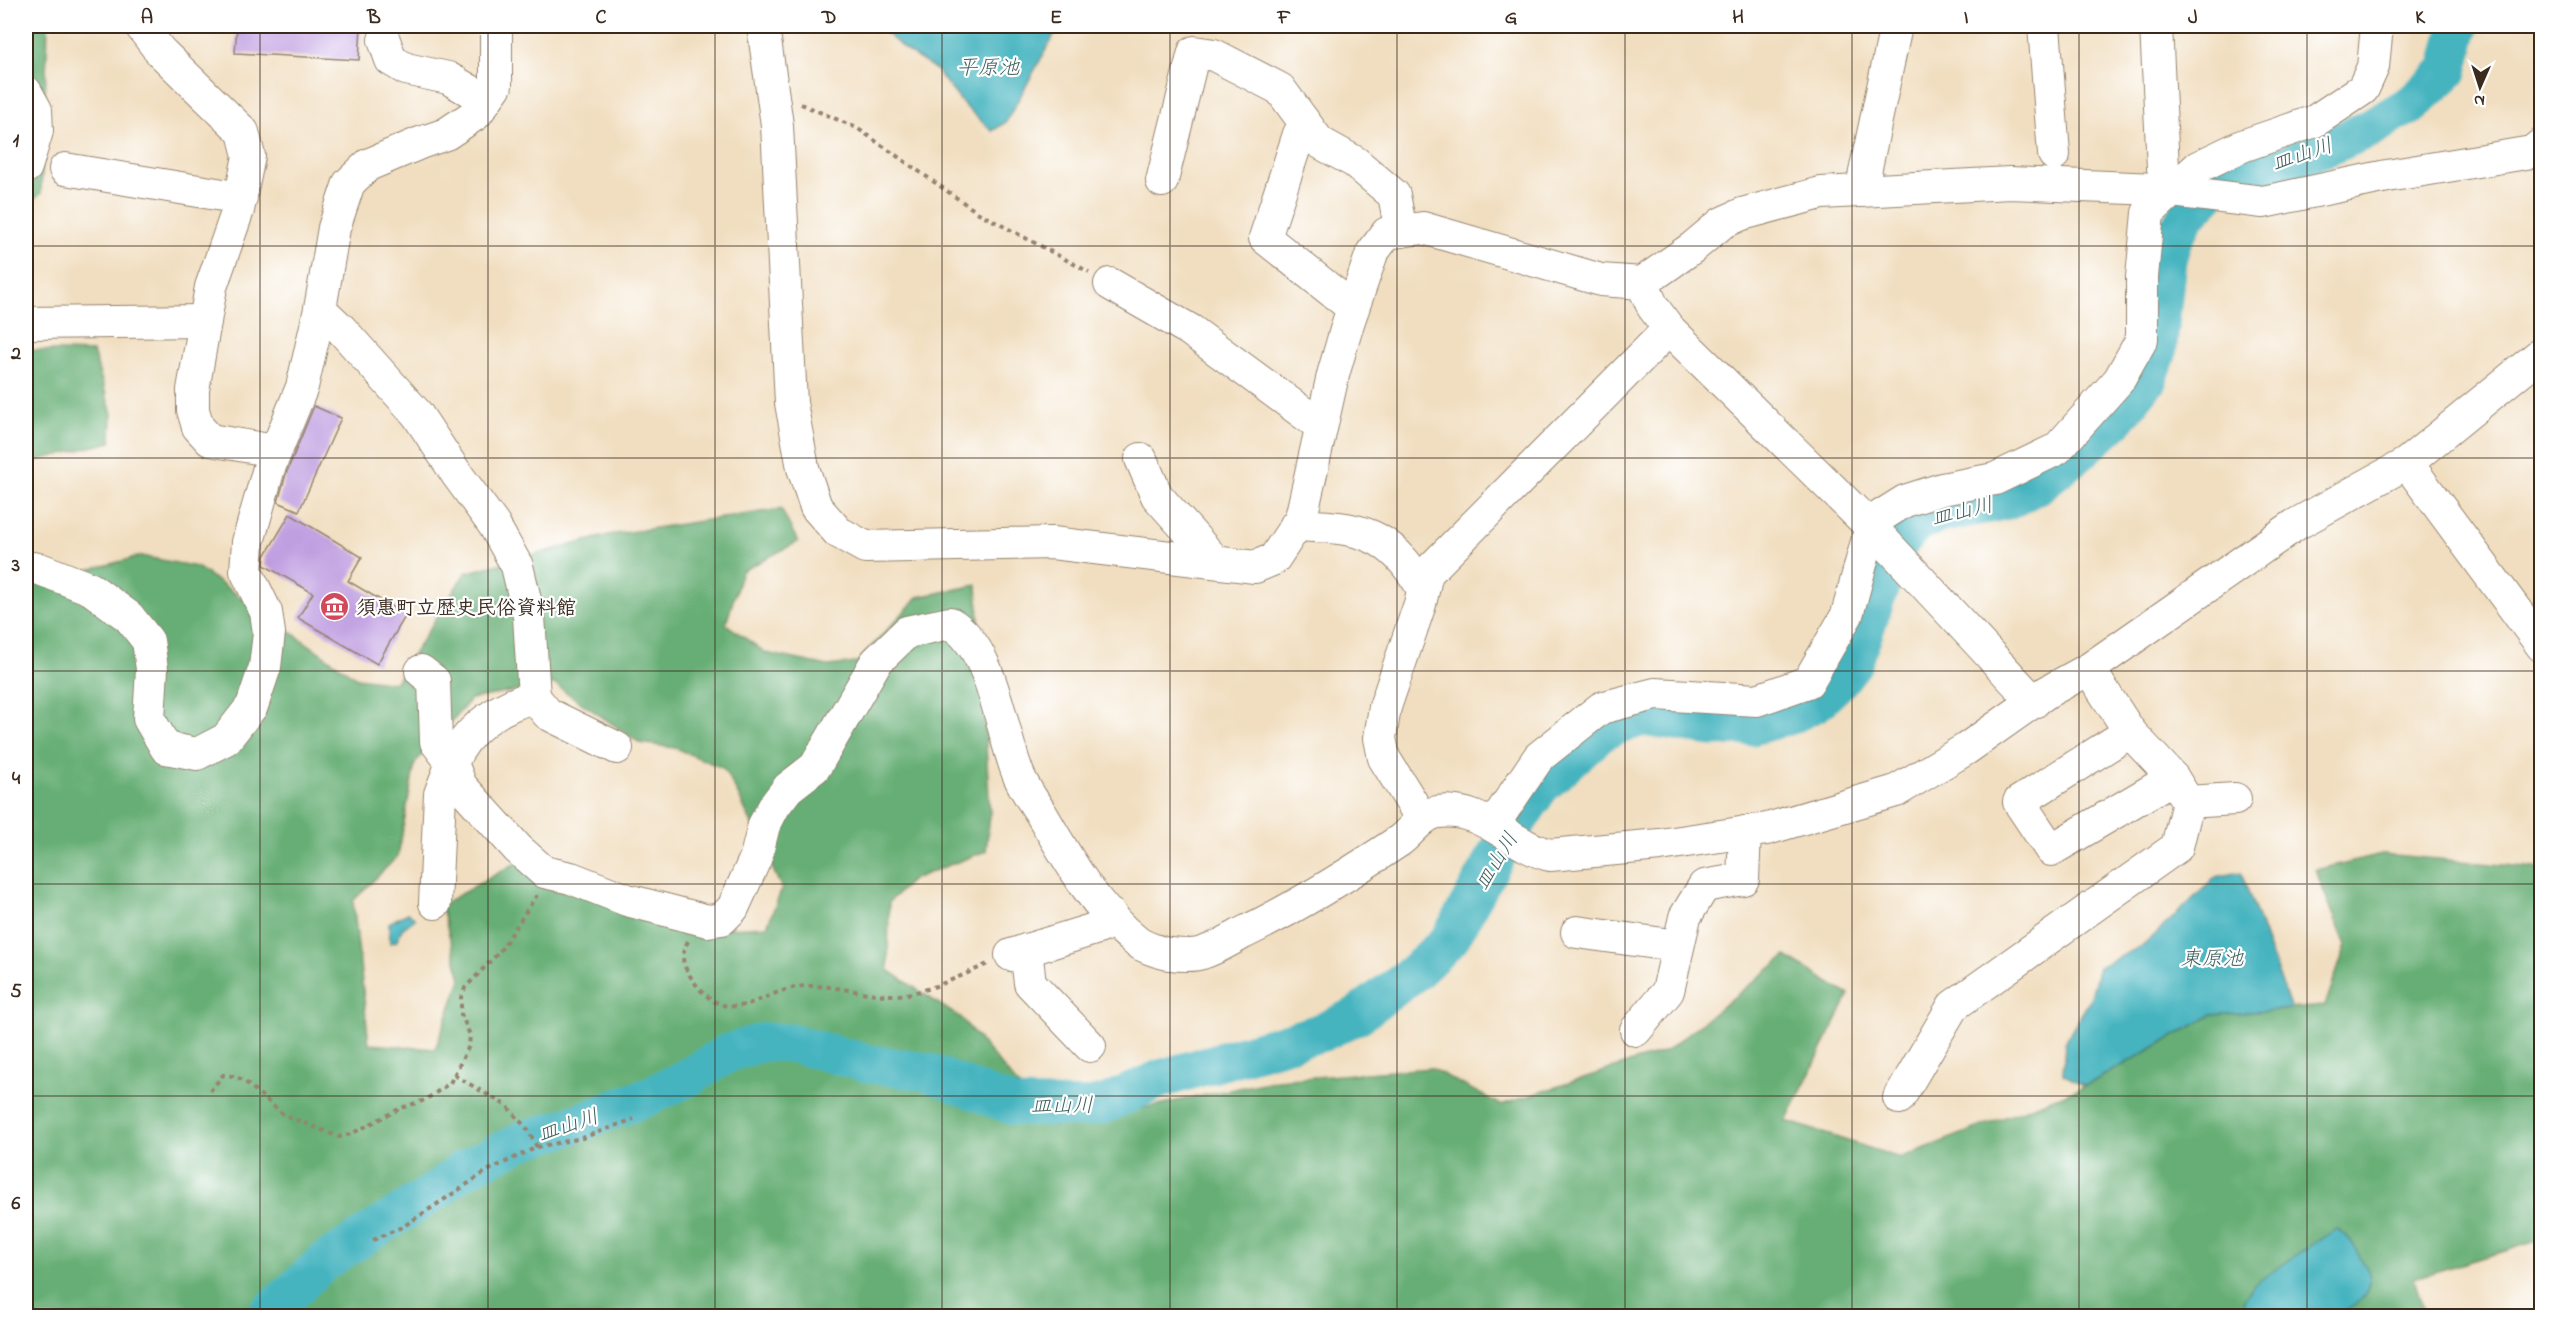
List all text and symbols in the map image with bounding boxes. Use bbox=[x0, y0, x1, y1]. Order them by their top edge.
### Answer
text: A bbox=[141, 4, 153, 33]
text: B bbox=[366, 4, 381, 33]
text: C bbox=[596, 4, 607, 33]
text: D bbox=[821, 4, 836, 33]
text: E bbox=[1050, 4, 1062, 33]
text: F bbox=[1277, 4, 1291, 33]
text: G bbox=[1505, 4, 1518, 33]
text: H bbox=[1732, 4, 1744, 33]
text: I bbox=[1964, 4, 1969, 33]
text: J bbox=[2188, 4, 2198, 33]
text: K bbox=[2415, 4, 2426, 33]
water label: 平原池 bbox=[957, 54, 1020, 84]
north arrow bbox=[2450, 57, 2510, 117]
text: N bbox=[2473, 88, 2485, 112]
text: 1 bbox=[13, 127, 20, 156]
water label: 皿山川 bbox=[2268, 131, 2337, 180]
text: 2 bbox=[10, 340, 21, 369]
water label: 皿山川 bbox=[1928, 491, 1997, 535]
text: 3 bbox=[11, 552, 20, 581]
museum icon: 須惠町立歴史民俗資料館 bbox=[319, 591, 351, 623]
place label: 須惠町立歴史民俗資料館 bbox=[356, 595, 576, 624]
text: 4 bbox=[12, 765, 21, 794]
water label: 皿山川 bbox=[1469, 827, 1527, 897]
water label: 東原池 bbox=[2181, 945, 2244, 975]
text: 5 bbox=[10, 978, 22, 1007]
water label: 皿山川 bbox=[1030, 1091, 1094, 1123]
water label: 皿山川 bbox=[534, 1102, 603, 1151]
text: 6 bbox=[12, 1190, 21, 1219]

